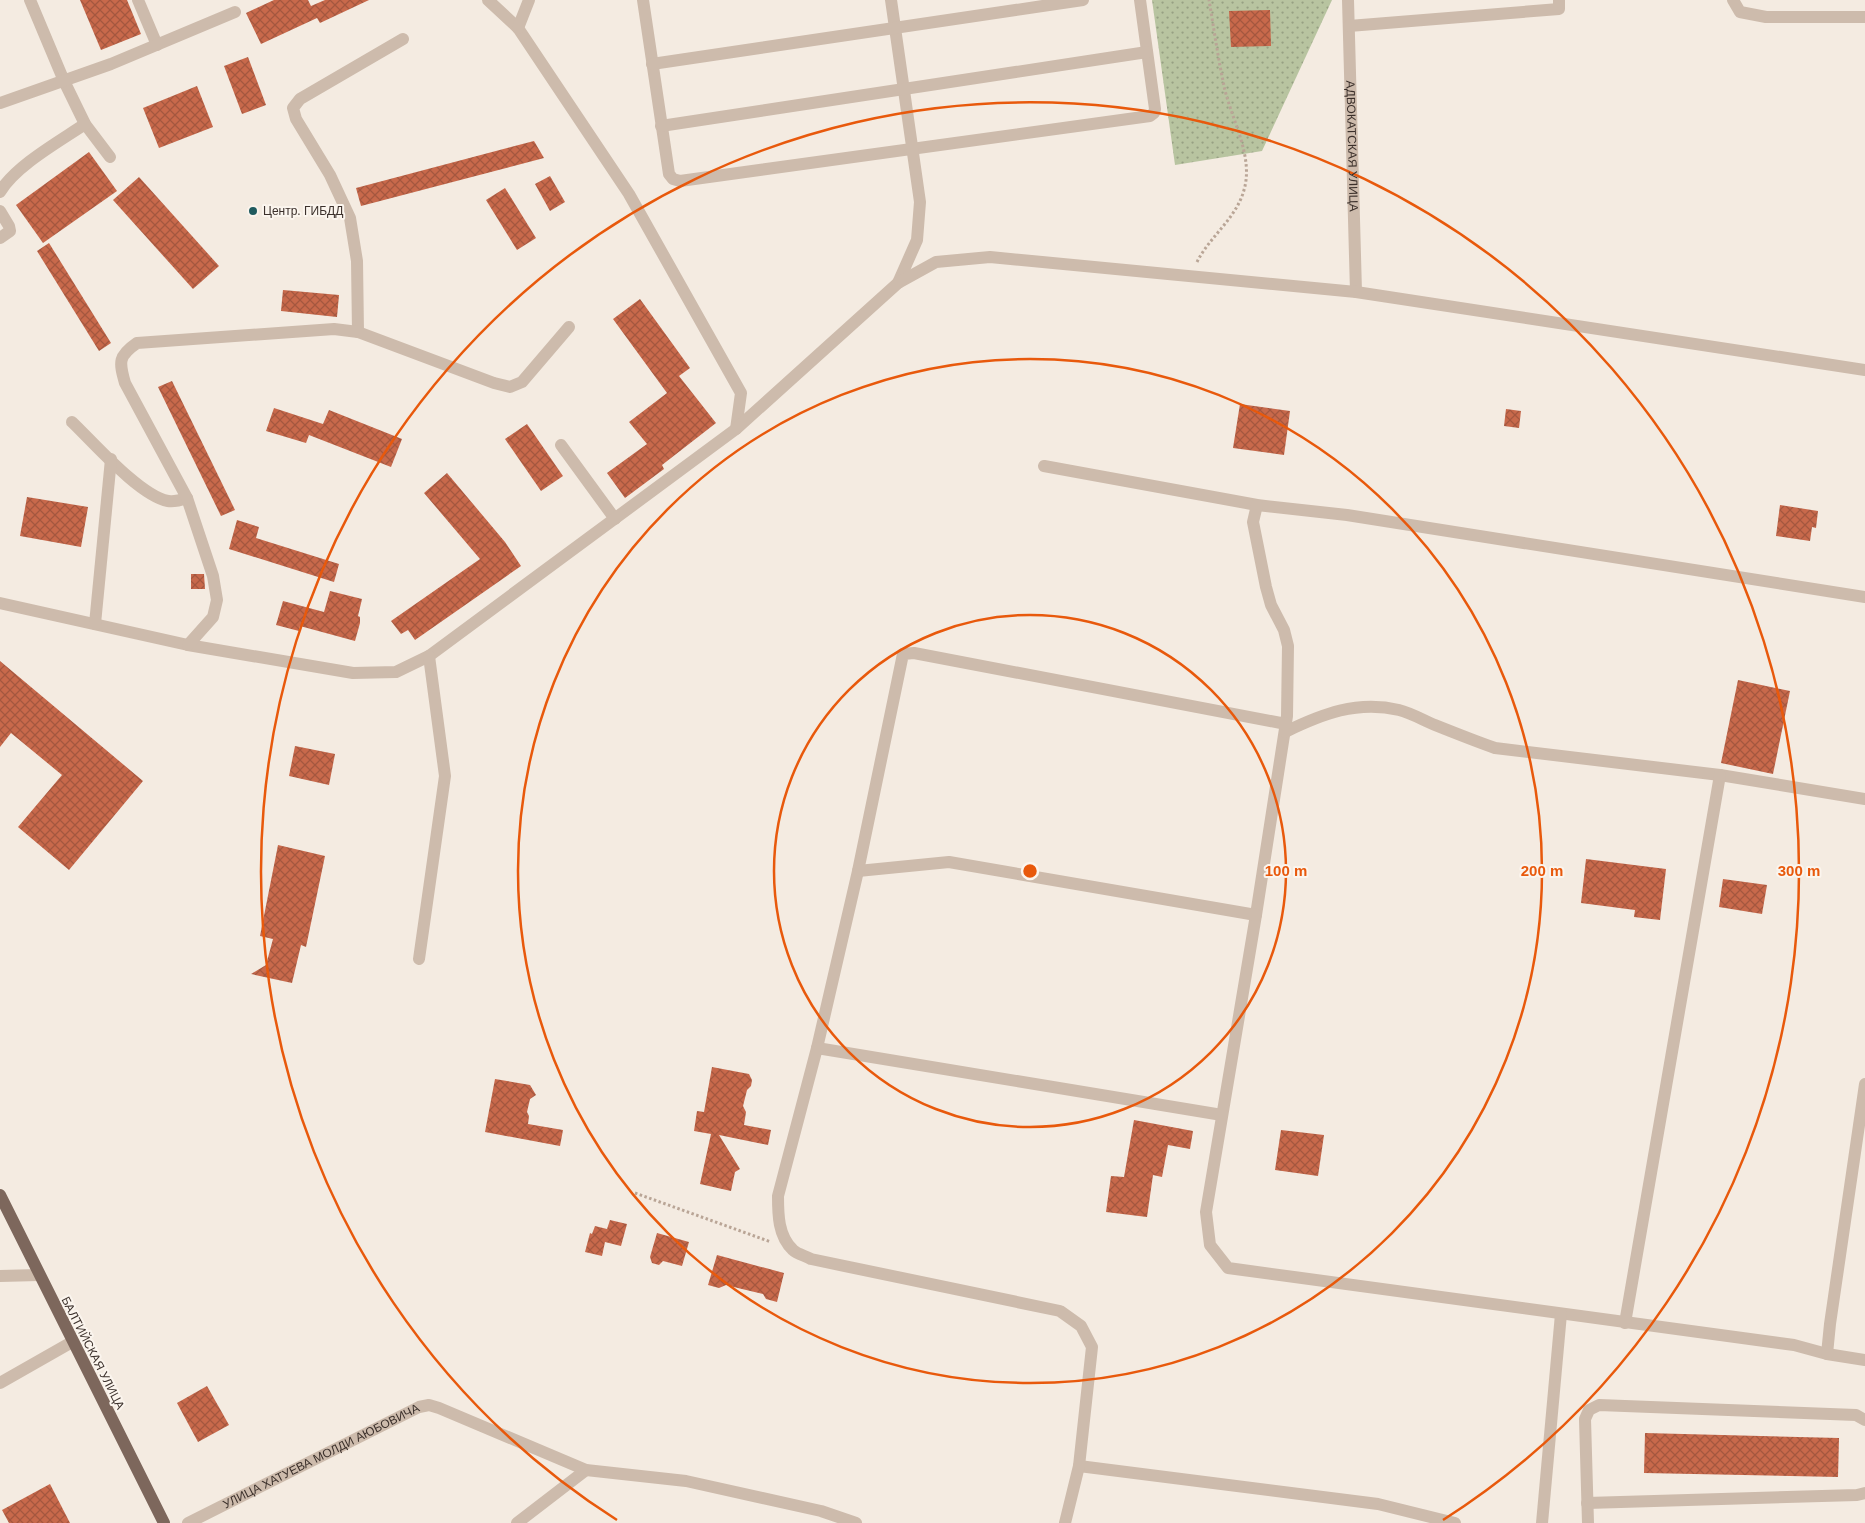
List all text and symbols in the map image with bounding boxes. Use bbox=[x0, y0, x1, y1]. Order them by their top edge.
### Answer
street label: АДВОКАТСКАЯ УЛИЦА bbox=[1343, 80, 1361, 212]
place label: Центр. ГИБДД bbox=[263, 204, 343, 218]
marker: Центр. ГИБДД bbox=[247, 205, 259, 217]
centre of rings bbox=[1021, 862, 1039, 880]
text: 100 m bbox=[1265, 862, 1307, 879]
text: 200 m bbox=[1521, 862, 1563, 879]
text: 300 m bbox=[1778, 862, 1820, 879]
street label: БАЛТИЙСКАЯ УЛИЦА bbox=[58, 1294, 128, 1412]
street label: УЛИЦА ХАТУЕВА МОЛДИ АЮБОВИЧА bbox=[221, 1401, 422, 1511]

